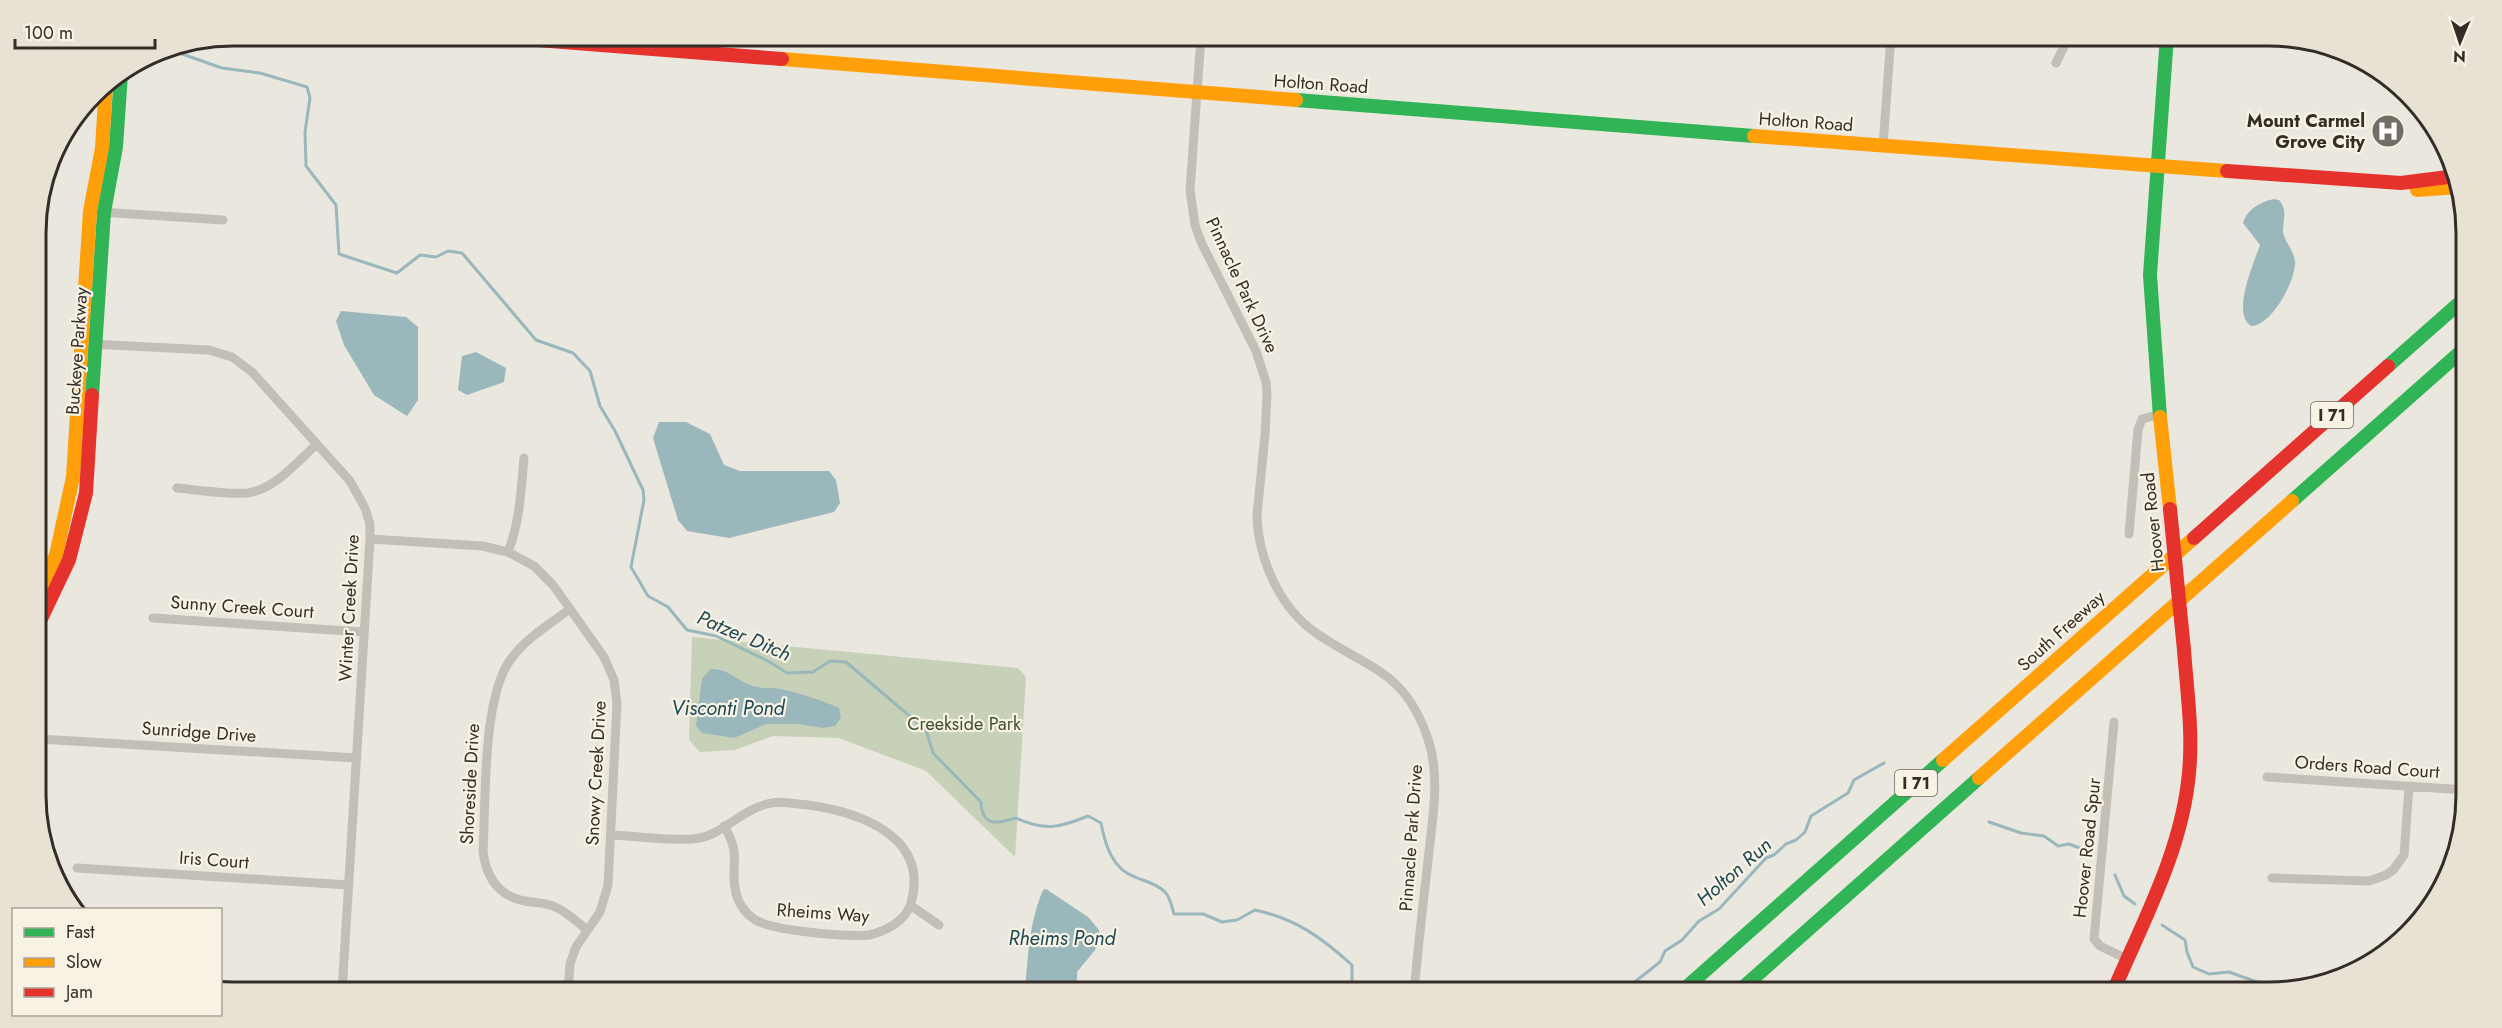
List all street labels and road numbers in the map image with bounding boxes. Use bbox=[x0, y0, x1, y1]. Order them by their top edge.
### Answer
street label: Holton Road bbox=[1273, 68, 1369, 100]
street label: Holton Road bbox=[1758, 106, 1854, 138]
street label: Pinnacle Park Drive bbox=[1199, 213, 1285, 357]
street label: Buckeye Parkway bbox=[60, 286, 94, 416]
road number: I 71 bbox=[2311, 402, 2353, 428]
street label: Hoover Road bbox=[2135, 471, 2171, 573]
street label: Winter Creek Drive bbox=[332, 534, 366, 682]
street label: South Freeway bbox=[2011, 585, 2111, 677]
street label: Sunny Creek Court bbox=[169, 589, 315, 625]
street label: Snowy Creek Drive bbox=[579, 700, 613, 846]
street label: Sunridge Drive bbox=[141, 715, 257, 749]
street label: Shoreside Drive bbox=[454, 723, 486, 845]
street label: Orders Road Court bbox=[2294, 749, 2441, 785]
street label: Pinnacle Park Drive bbox=[1393, 764, 1429, 912]
road number: I 71 bbox=[1895, 770, 1937, 796]
street label: Hoover Road Spur bbox=[2067, 776, 2107, 919]
street label: Iris Court bbox=[178, 845, 251, 875]
street label: Rheims Way bbox=[776, 897, 870, 929]

